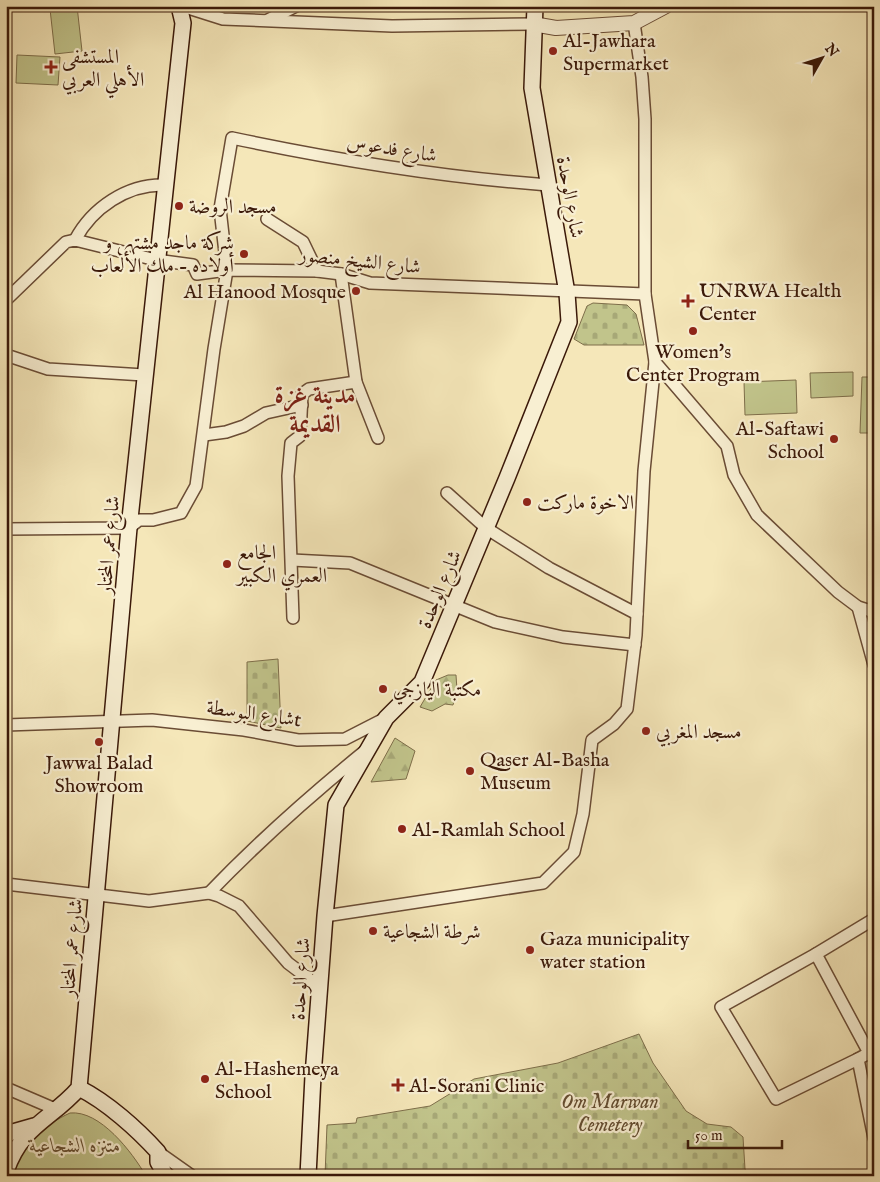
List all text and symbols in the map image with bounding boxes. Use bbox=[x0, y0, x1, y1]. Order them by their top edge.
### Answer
place label: Al-Jawhara Supermarket bbox=[562, 29, 669, 77]
north arrow bbox=[798, 32, 848, 82]
text: N bbox=[820, 39, 842, 61]
place label: المستشفى الأهلي العربي bbox=[62, 45, 144, 99]
marker: Al-Jawhara Supermarket bbox=[547, 45, 559, 57]
marker: المستشفى الأهلي العربي bbox=[44, 60, 58, 74]
street label: شارع فدعوس bbox=[344, 130, 439, 173]
street label: شارع الوحدة bbox=[546, 154, 589, 241]
place label: مسجد الروضة bbox=[189, 195, 277, 220]
marker: مسجد الروضة bbox=[173, 200, 185, 212]
place label: شركة ماجد مشتهى و أولاده - ملك الألعاب bbox=[91, 230, 234, 279]
street label: شارع الشيخ منصور bbox=[295, 242, 422, 284]
marker: شركة ماجد مشتهى و أولاده - ملك الألعاب bbox=[238, 248, 250, 260]
place label: UNRWA Health Center bbox=[699, 279, 842, 327]
place label: Al Hanood Mosque bbox=[183, 280, 346, 305]
marker: Al Hanood Mosque bbox=[350, 285, 362, 297]
marker: UNRWA Health Center bbox=[681, 294, 695, 308]
marker: Women's Center Program bbox=[687, 325, 699, 337]
place label: Women's Center Program bbox=[626, 340, 760, 388]
district label: مدينة غزة القديمة bbox=[275, 380, 355, 441]
place label: Al-Saftawi School bbox=[735, 417, 825, 465]
marker: Al-Saftawi School bbox=[828, 433, 840, 445]
place label: الاخوة ماركت bbox=[537, 491, 634, 516]
street label: شارع عمر المختار bbox=[93, 495, 130, 598]
marker: الاخوة ماركت bbox=[521, 496, 533, 508]
place label: الجامع العمري الكبير bbox=[235, 541, 327, 591]
street label: شارع الوحدة bbox=[413, 547, 472, 634]
marker: الجامع العمري الكبير bbox=[221, 558, 233, 570]
place label: مكتبة اليازجي bbox=[393, 678, 481, 705]
marker: مكتبة اليازجي bbox=[377, 683, 389, 695]
street label: شارع البوسطةt bbox=[204, 695, 303, 737]
place label: مسجد المغربي bbox=[656, 720, 742, 747]
marker: مسجد المغربي bbox=[640, 725, 652, 737]
marker: Jawwal Balad Showroom bbox=[93, 736, 105, 748]
place label: Qaser Al-Basha Museum bbox=[480, 748, 610, 796]
place label: Jawwal Balad Showroom bbox=[43, 751, 153, 799]
marker: Qaser Al-Basha Museum bbox=[464, 765, 476, 777]
place label: Al-Ramlah School bbox=[411, 818, 566, 843]
marker: Al-Ramlah School bbox=[396, 823, 408, 835]
street label: شارع عمر المختار bbox=[56, 898, 93, 1001]
place label: شرطة الشجاعية bbox=[383, 920, 481, 945]
marker: شرطة الشجاعية bbox=[367, 925, 379, 937]
place label: Gaza municipality water station bbox=[540, 927, 689, 975]
street label: شارع الوحدة bbox=[286, 937, 321, 1022]
marker: Gaza municipality water station bbox=[524, 944, 536, 956]
place label: Al-Hashemeya School bbox=[214, 1057, 339, 1105]
marker: Al-Hashemeya School bbox=[199, 1073, 211, 1085]
place label: Al-Sorani Clinic bbox=[408, 1074, 544, 1099]
marker: Al-Sorani Clinic bbox=[391, 1078, 405, 1092]
park label: Om Marwan Cemetery bbox=[561, 1090, 659, 1138]
scale bar bbox=[688, 1117, 781, 1149]
text: 50 m bbox=[695, 1126, 723, 1145]
park label: متنزه الشجاعية bbox=[27, 1134, 121, 1159]

